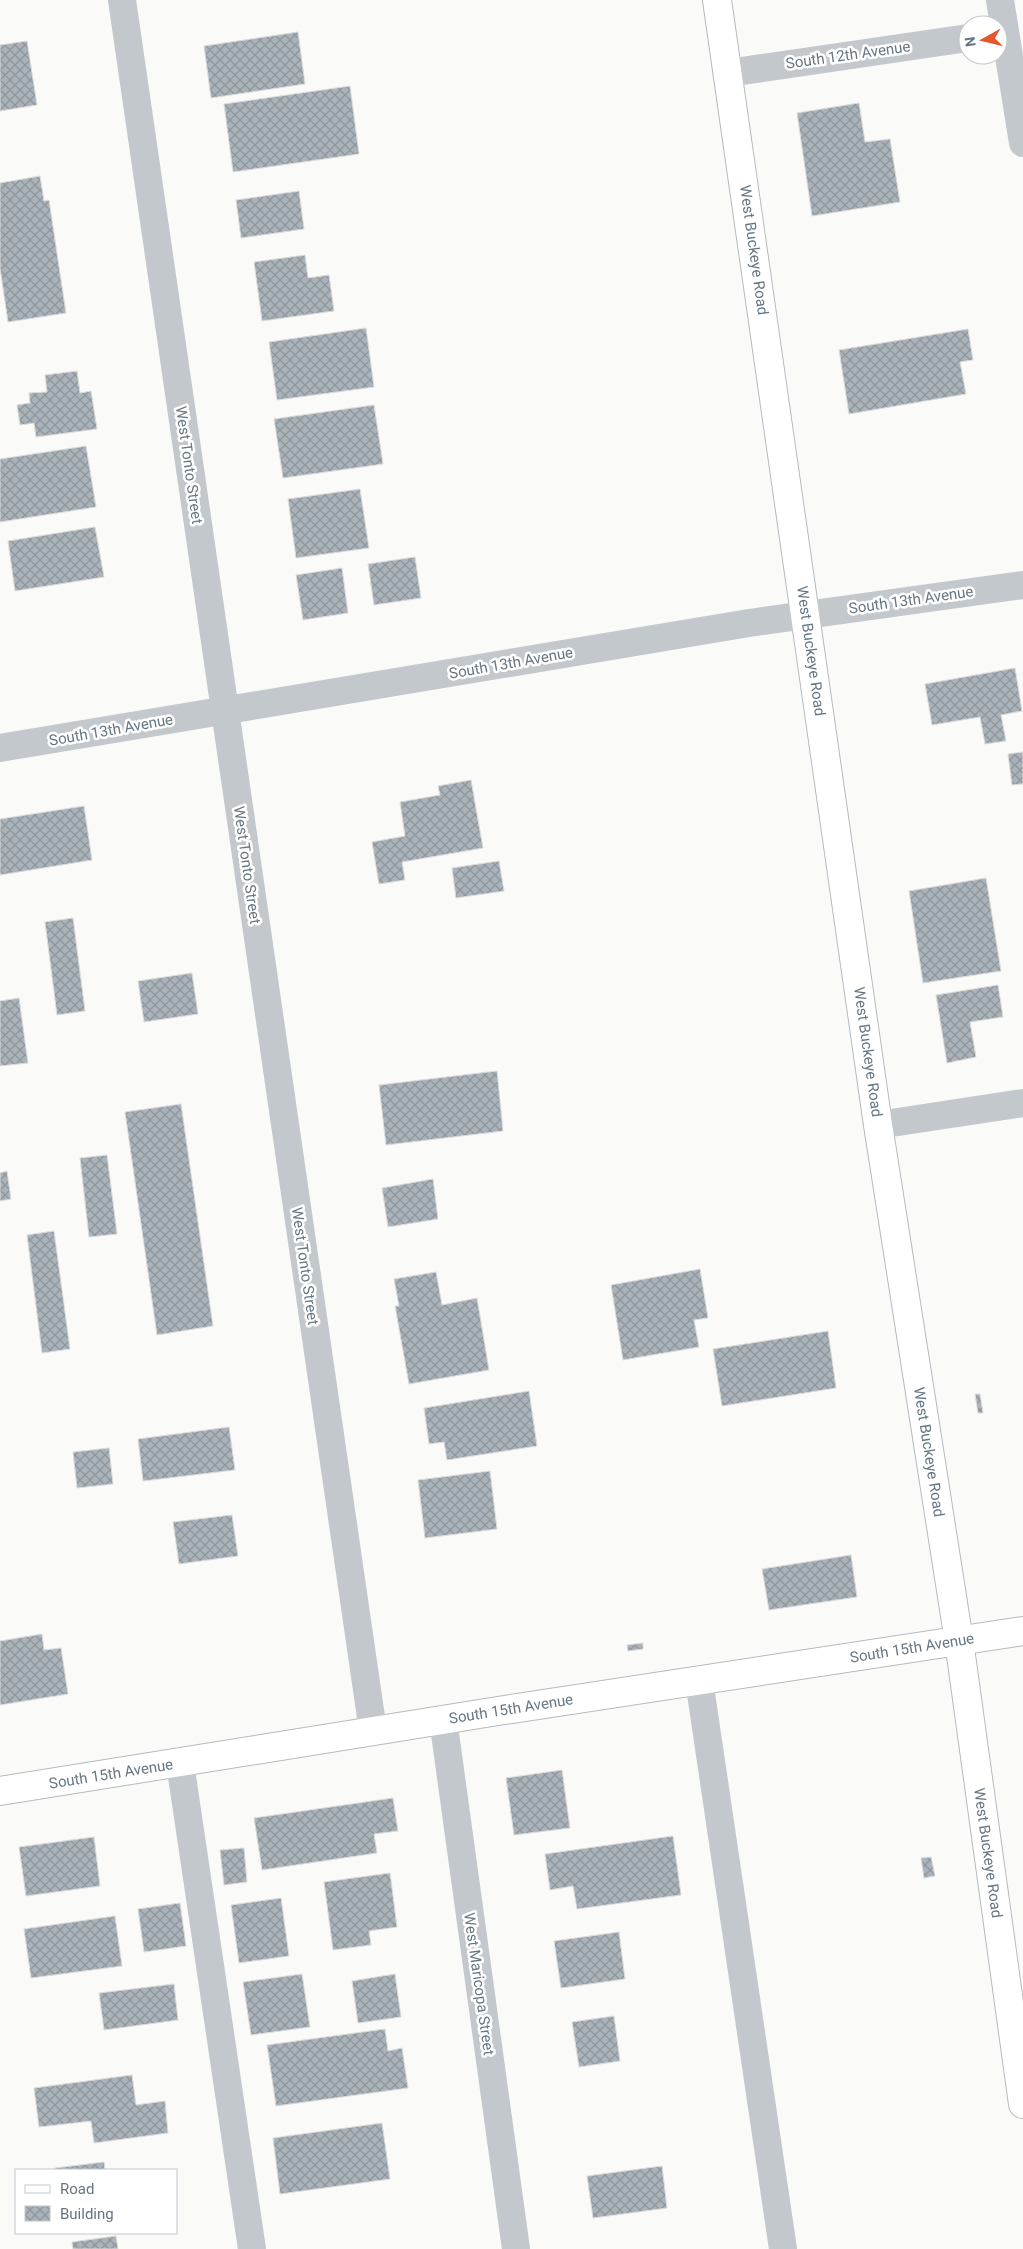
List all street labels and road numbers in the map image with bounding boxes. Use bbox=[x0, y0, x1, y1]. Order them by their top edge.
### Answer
street label: South 12th Avenue bbox=[785, 37, 911, 73]
street label: West Buckeye Road bbox=[736, 184, 772, 316]
street label: West Tonto Street bbox=[172, 405, 206, 525]
street label: South 13th Avenue bbox=[848, 582, 974, 618]
street label: West Buckeye Road bbox=[793, 585, 829, 717]
street label: South 13th Avenue bbox=[448, 643, 574, 683]
street label: South 13th Avenue bbox=[48, 710, 174, 750]
street label: West Tonto Street bbox=[230, 805, 264, 925]
street label: West Buckeye Road bbox=[850, 986, 886, 1118]
street label: West Tonto Street bbox=[288, 1206, 322, 1326]
street label: West Buckeye Road bbox=[910, 1386, 948, 1518]
street label: South 15th Avenue bbox=[849, 1629, 975, 1667]
street label: South 15th Avenue bbox=[448, 1690, 574, 1728]
street label: South 15th Avenue bbox=[48, 1755, 174, 1793]
street label: West Buckeye Road bbox=[970, 1787, 1006, 1919]
street label: West Maricopa Street bbox=[460, 1912, 498, 2056]

